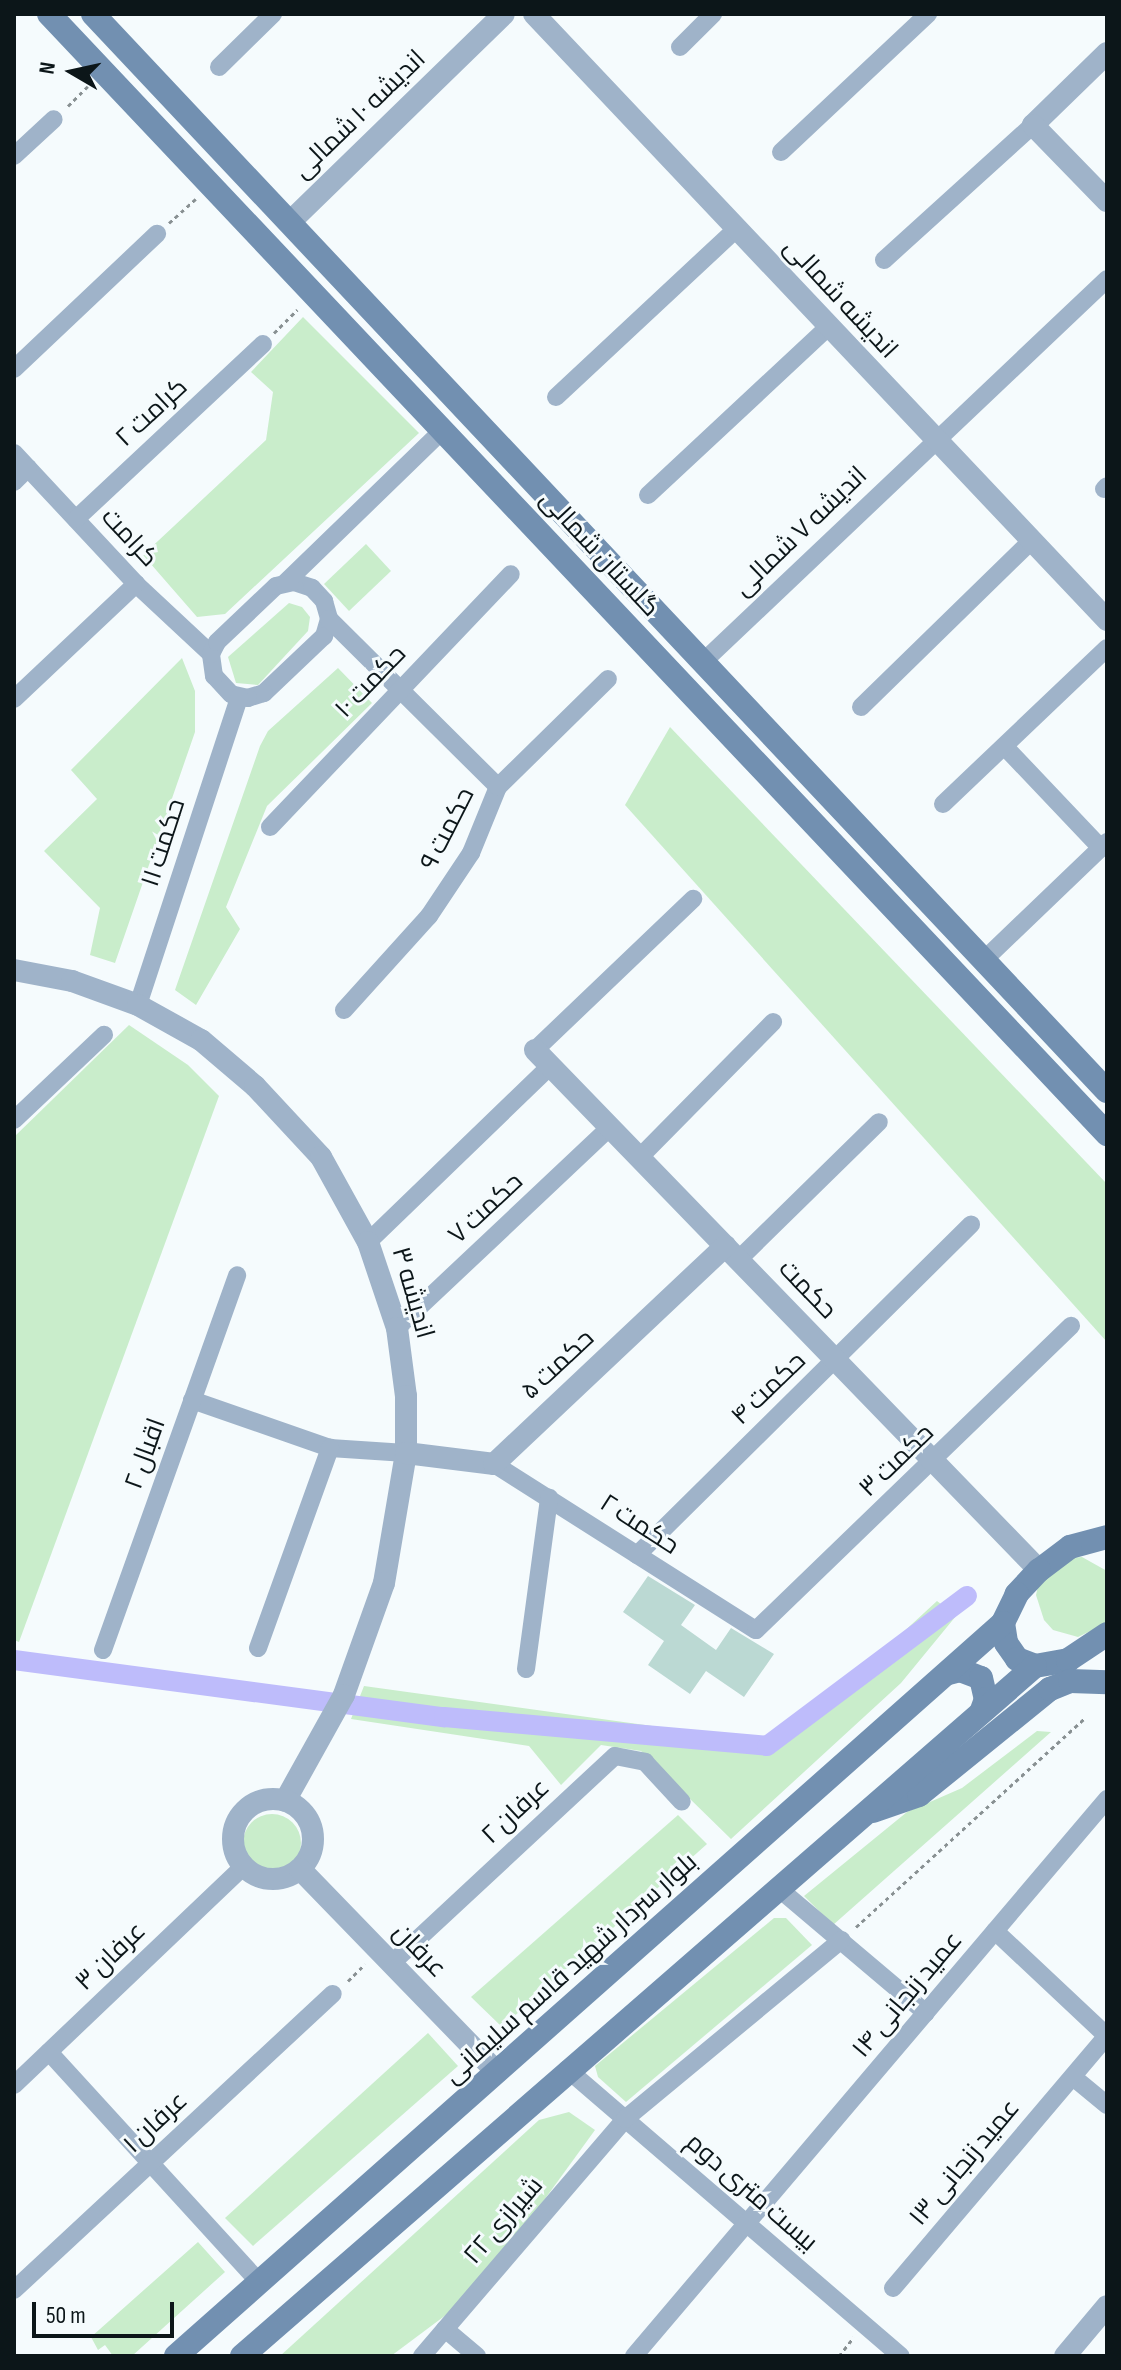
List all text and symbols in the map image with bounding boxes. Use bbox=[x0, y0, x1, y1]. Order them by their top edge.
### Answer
north arrow bbox=[32, 32, 112, 112]
street label: اندیشه ۱۰ شمالی bbox=[287, 44, 433, 186]
text: N bbox=[34, 60, 62, 76]
street label: اندیشه شمالی bbox=[776, 232, 904, 366]
street label: کرامت ۲ bbox=[110, 372, 194, 454]
street label: اندیشه ۷ شمالی bbox=[728, 461, 874, 603]
street label: گلستان شمالی bbox=[533, 484, 665, 624]
street label: کرامت bbox=[94, 502, 164, 574]
street label: حکمت ۱۰ bbox=[329, 639, 413, 725]
street label: حکمت ۹ bbox=[414, 783, 482, 875]
street label: حکمت ۱۱ bbox=[135, 795, 193, 891]
street label: حکمت ۷ bbox=[442, 1167, 530, 1251]
street label: اندیشه ۳ bbox=[384, 1244, 440, 1342]
street label: حکمت bbox=[771, 1254, 843, 1326]
street label: حکمت ۵ bbox=[515, 1323, 601, 1407]
street label: حکمت ۴ bbox=[725, 1346, 813, 1432]
street label: اقبال ۲ bbox=[119, 1414, 173, 1494]
street label: حکمت ۳ bbox=[853, 1418, 941, 1504]
street label: حکمت ۲ bbox=[594, 1488, 684, 1562]
street label: عرفان ۲ bbox=[475, 1773, 557, 1851]
street label: بلوار سردار شهید قاسم سلیمانی bbox=[438, 1847, 704, 2091]
street label: عرفان ۳ bbox=[69, 1916, 153, 1998]
street label: عرفان bbox=[386, 1917, 452, 1985]
street label: عمید زنجانی ۱۴ bbox=[846, 1926, 970, 2064]
street label: عرفان ۱ bbox=[118, 2086, 194, 2160]
street label: عمید زنجانی ۱۳ bbox=[903, 2093, 1027, 2233]
street label: بیست متری دوم bbox=[679, 2127, 823, 2259]
street label: شیرازی ۲۲ bbox=[458, 2171, 550, 2271]
scale bar bbox=[36, 2286, 178, 2336]
text: 50 m bbox=[46, 2301, 86, 2330]

